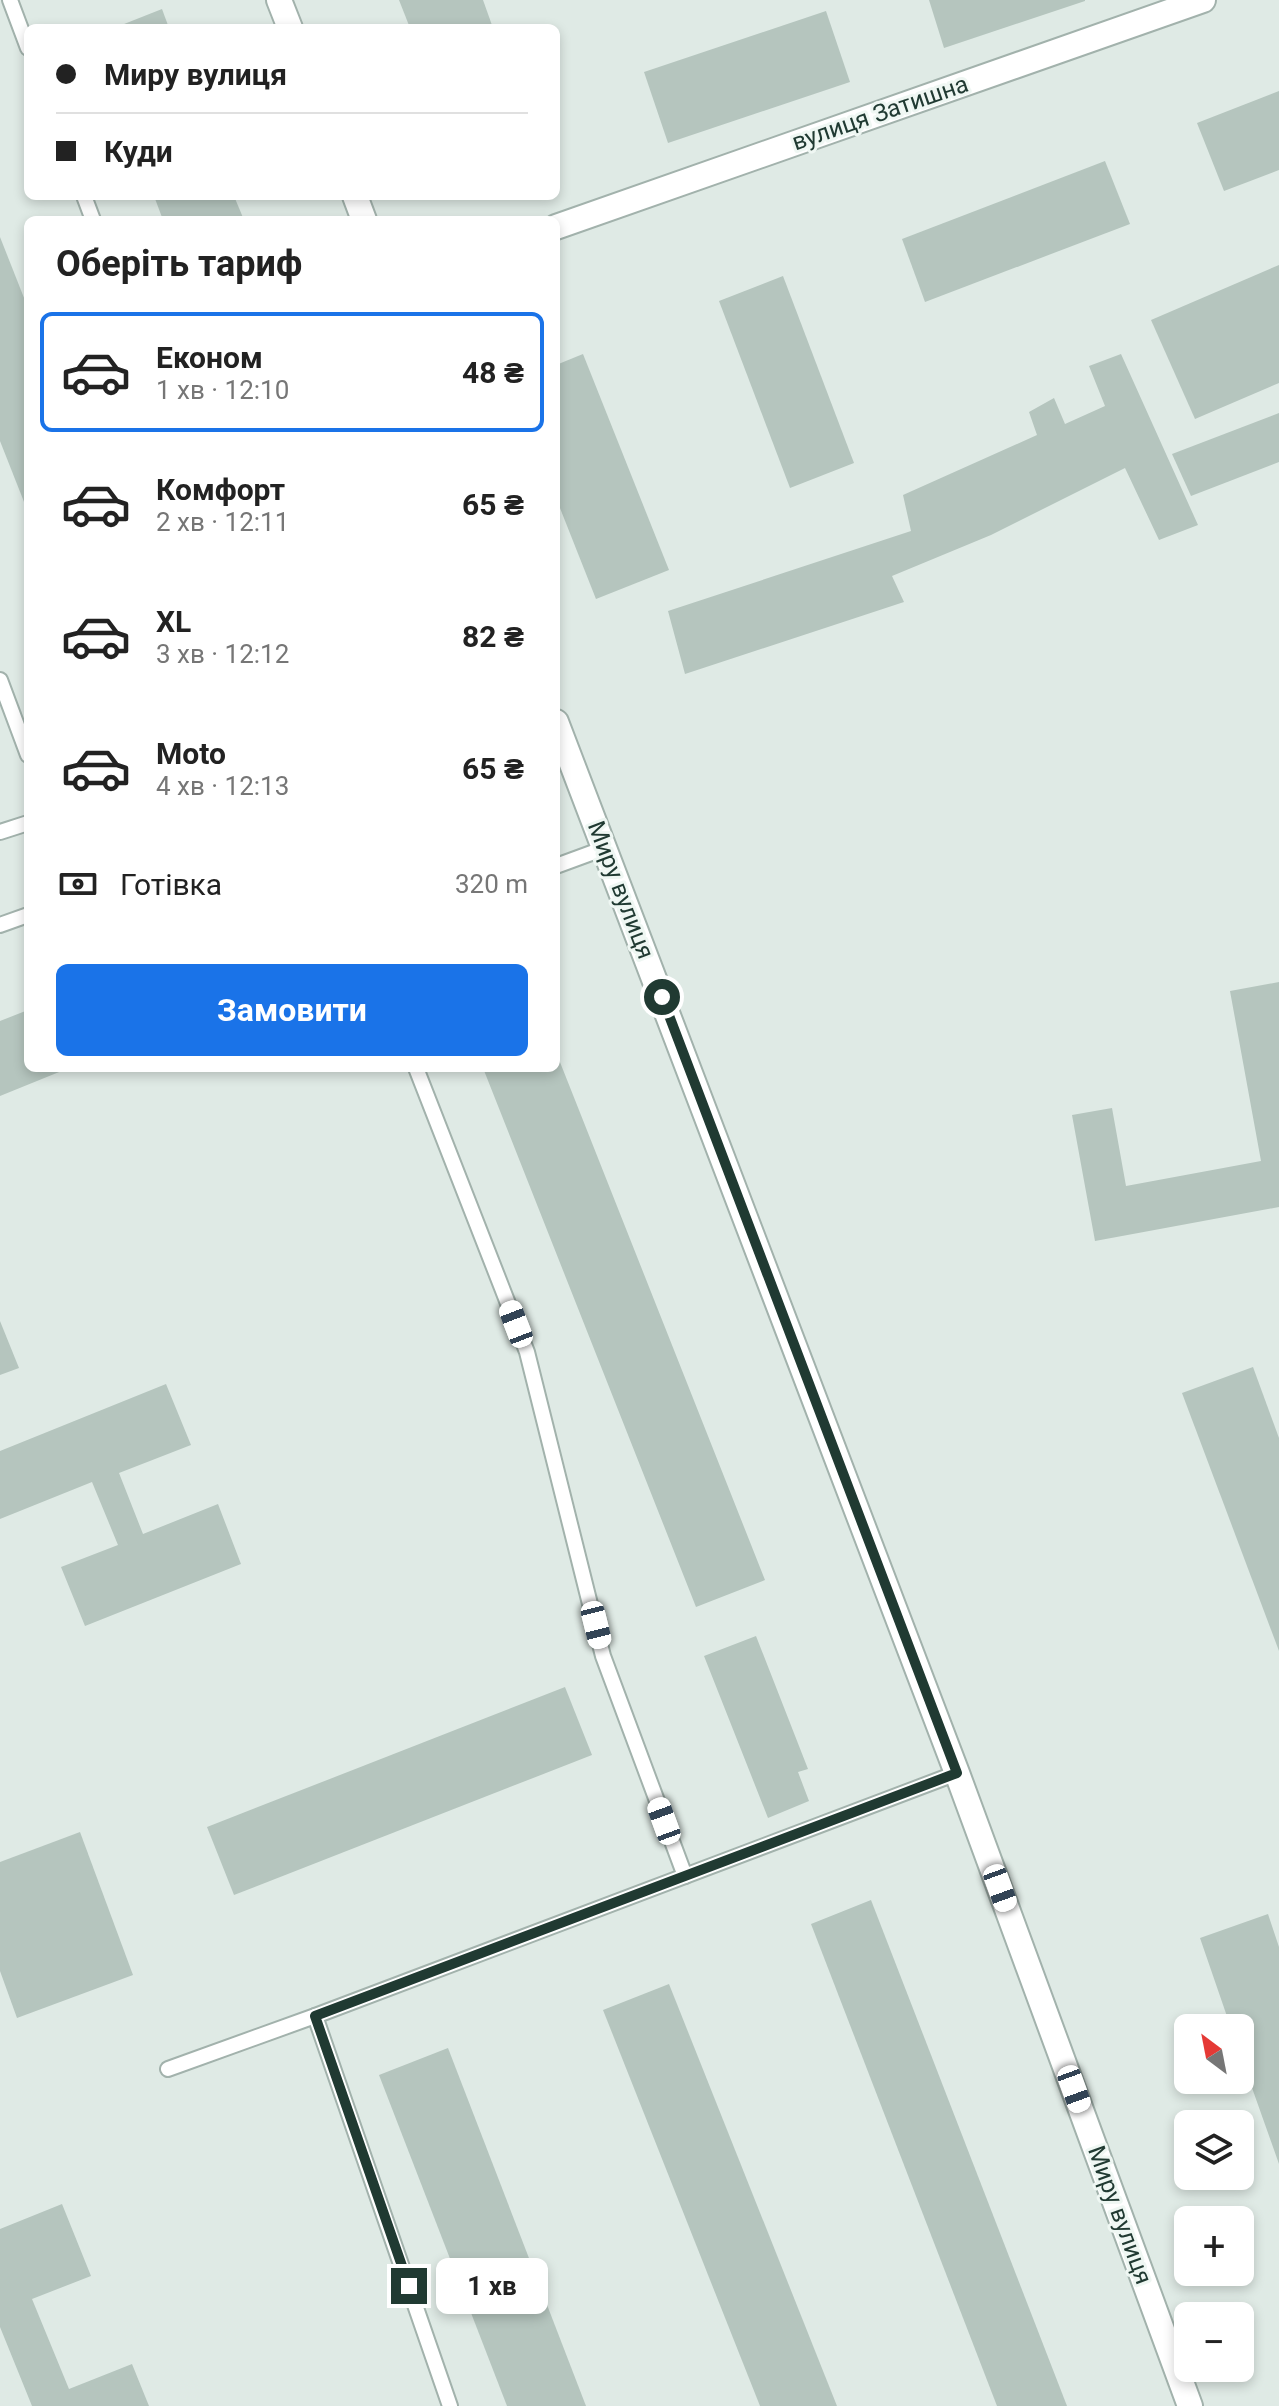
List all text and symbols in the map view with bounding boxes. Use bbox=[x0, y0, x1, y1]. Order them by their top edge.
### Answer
text: Миру вулиця bbox=[104, 57, 287, 92]
street label: вулиця Затишна bbox=[788, 70, 972, 156]
text: Куди bbox=[104, 134, 173, 169]
text: Оберіть тариф bbox=[56, 243, 302, 285]
icon: car bbox=[60, 336, 132, 408]
text: Економ bbox=[156, 340, 263, 375]
text: 48 ₴ bbox=[462, 355, 524, 390]
text: 1 хв · 12:10 bbox=[156, 375, 289, 405]
icon: car bbox=[60, 468, 132, 540]
text: Комфорт bbox=[156, 472, 285, 507]
text: 65 ₴ bbox=[462, 487, 524, 522]
text: 2 хв · 12:11 bbox=[156, 507, 289, 537]
icon: car bbox=[60, 600, 132, 672]
text: XL bbox=[156, 604, 191, 639]
text: 82 ₴ bbox=[462, 619, 524, 654]
text: 3 хв · 12:12 bbox=[156, 639, 289, 669]
icon: car bbox=[60, 732, 132, 804]
text: Moto bbox=[156, 736, 226, 771]
text: 65 ₴ bbox=[462, 751, 524, 786]
text: 4 хв · 12:13 bbox=[156, 771, 289, 801]
street label: Миру вулиця bbox=[582, 817, 660, 963]
icon: cash bbox=[56, 862, 100, 906]
text: Готівка bbox=[120, 867, 222, 902]
text: 320 m bbox=[455, 869, 528, 899]
button: Замовити bbox=[56, 964, 528, 1056]
route start bbox=[644, 979, 680, 1015]
car bbox=[496, 1297, 536, 1351]
car bbox=[579, 1599, 613, 1651]
car bbox=[645, 1794, 683, 1848]
car bbox=[981, 1861, 1019, 1915]
north arrow bbox=[1174, 2014, 1254, 2094]
map controls bbox=[1174, 2014, 1254, 2382]
car bbox=[1055, 2062, 1093, 2116]
button: layers bbox=[1174, 2110, 1254, 2190]
street label: Миру вулиця bbox=[1082, 2142, 1158, 2288]
button: + bbox=[1174, 2206, 1254, 2286]
callout: 1 хв bbox=[437, 2258, 549, 2314]
route end bbox=[391, 2268, 427, 2304]
text: 1 хв bbox=[467, 2271, 517, 2301]
button: − bbox=[1174, 2302, 1254, 2382]

